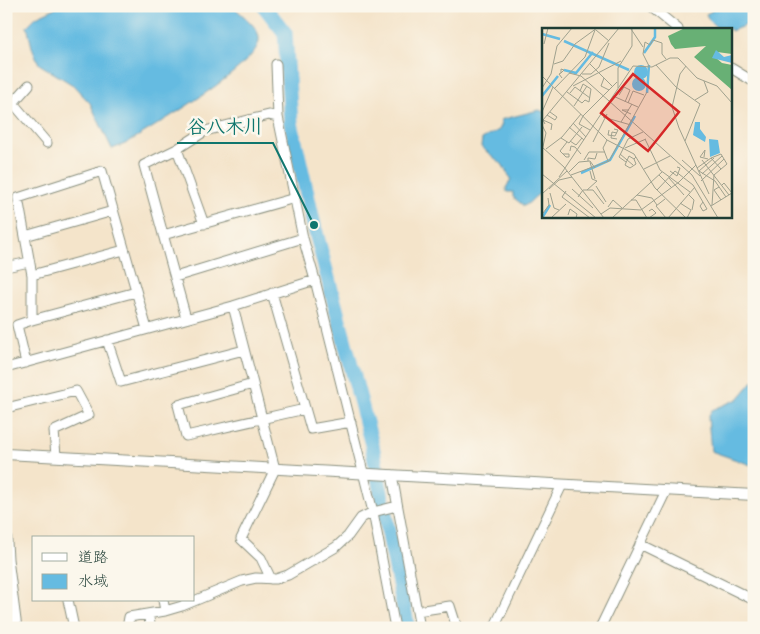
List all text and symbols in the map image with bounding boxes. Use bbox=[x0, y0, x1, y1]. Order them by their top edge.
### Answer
inset map bbox=[542, 28, 732, 218]
callout: 谷八木川 bbox=[177, 109, 273, 143]
text: 谷八木川 bbox=[187, 114, 263, 139]
legend bbox=[32, 536, 195, 602]
text: 道路 bbox=[78, 547, 108, 567]
text: 水域 bbox=[78, 571, 108, 591]

